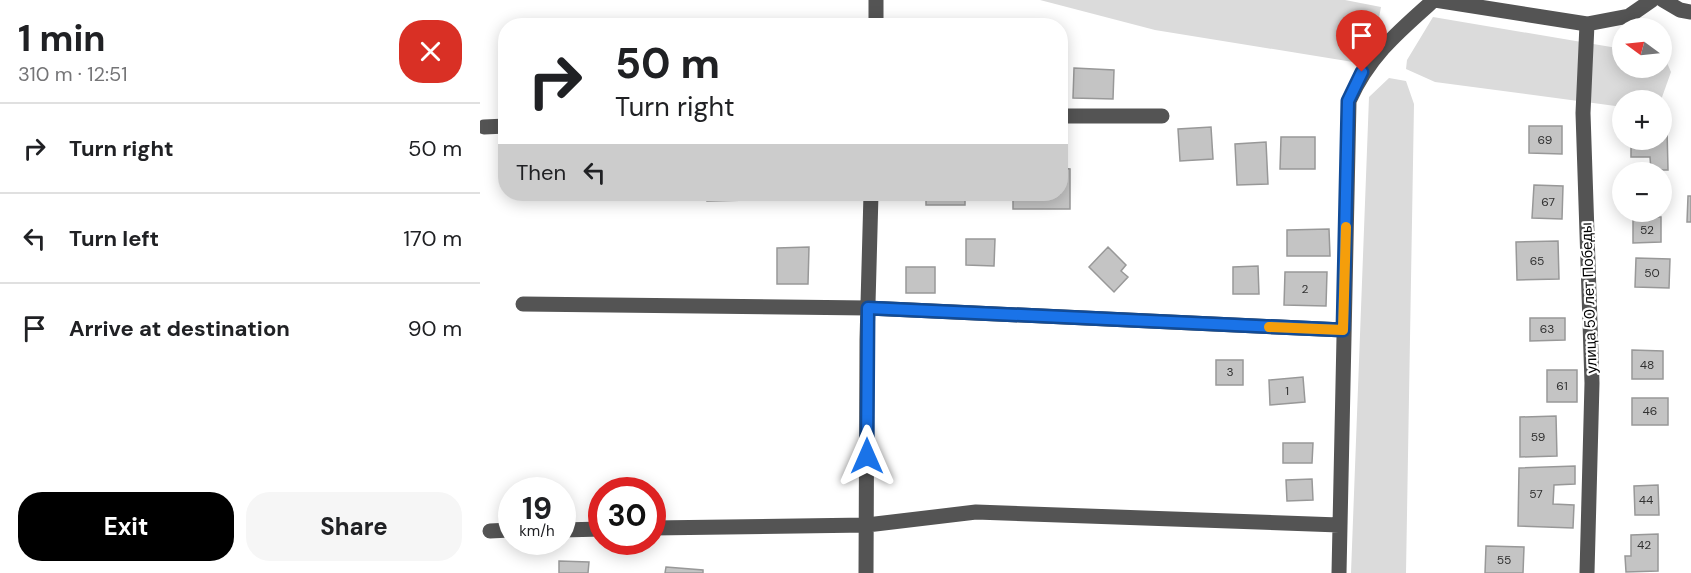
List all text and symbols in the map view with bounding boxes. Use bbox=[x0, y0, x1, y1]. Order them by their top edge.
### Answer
pin bbox=[1336, 10, 1387, 72]
text: 1 min bbox=[18, 15, 106, 62]
north arrow bbox=[1612, 18, 1672, 78]
map controls bbox=[1612, 18, 1672, 222]
icon: arrive bbox=[1345, 19, 1378, 52]
button: close bbox=[399, 20, 462, 83]
text: 50 m bbox=[615, 36, 720, 91]
icon: right bbox=[516, 42, 594, 120]
text: 310 m · 12:51 bbox=[18, 61, 127, 87]
text: Turn right bbox=[615, 89, 735, 124]
button: + bbox=[1612, 90, 1672, 150]
icon: right bbox=[18, 132, 51, 165]
house number: 69 bbox=[1538, 132, 1552, 148]
text: Turn right bbox=[69, 134, 174, 163]
text: 50 m bbox=[408, 134, 462, 163]
icon: left bbox=[578, 156, 611, 189]
text: Then bbox=[516, 158, 566, 187]
button: − bbox=[1612, 162, 1672, 222]
house number: 67 bbox=[1541, 194, 1555, 210]
icon: left bbox=[18, 222, 51, 255]
street label: улица 50 лет Победы bbox=[1576, 222, 1602, 374]
house number: 52 bbox=[1640, 222, 1654, 238]
text: Turn left bbox=[69, 224, 159, 253]
text: 170 m bbox=[403, 224, 462, 253]
house number: 65 bbox=[1530, 253, 1544, 269]
house number: 50 bbox=[1644, 265, 1660, 281]
house number: 2 bbox=[1302, 281, 1309, 297]
icon: arrive bbox=[18, 312, 51, 345]
text: Arrive at destination bbox=[69, 314, 290, 343]
text: 90 m bbox=[408, 314, 462, 343]
house number: 63 bbox=[1540, 321, 1554, 337]
house number: 48 bbox=[1640, 357, 1654, 373]
house number: 3 bbox=[1226, 364, 1234, 380]
house number: 61 bbox=[1556, 378, 1568, 394]
house number: 1 bbox=[1285, 383, 1289, 399]
house number: 46 bbox=[1643, 403, 1657, 419]
position arrow bbox=[835, 424, 899, 488]
house number: 59 bbox=[1531, 429, 1545, 445]
speed limit sign: 30 bbox=[588, 477, 666, 555]
house number: 57 bbox=[1529, 486, 1543, 502]
text: 19 bbox=[522, 489, 552, 528]
button: Exit bbox=[18, 492, 234, 561]
button: Share bbox=[246, 492, 462, 561]
house number: 44 bbox=[1639, 492, 1653, 508]
text: km/h bbox=[519, 521, 555, 541]
house number: 42 bbox=[1637, 537, 1651, 553]
house number: 55 bbox=[1497, 552, 1511, 568]

